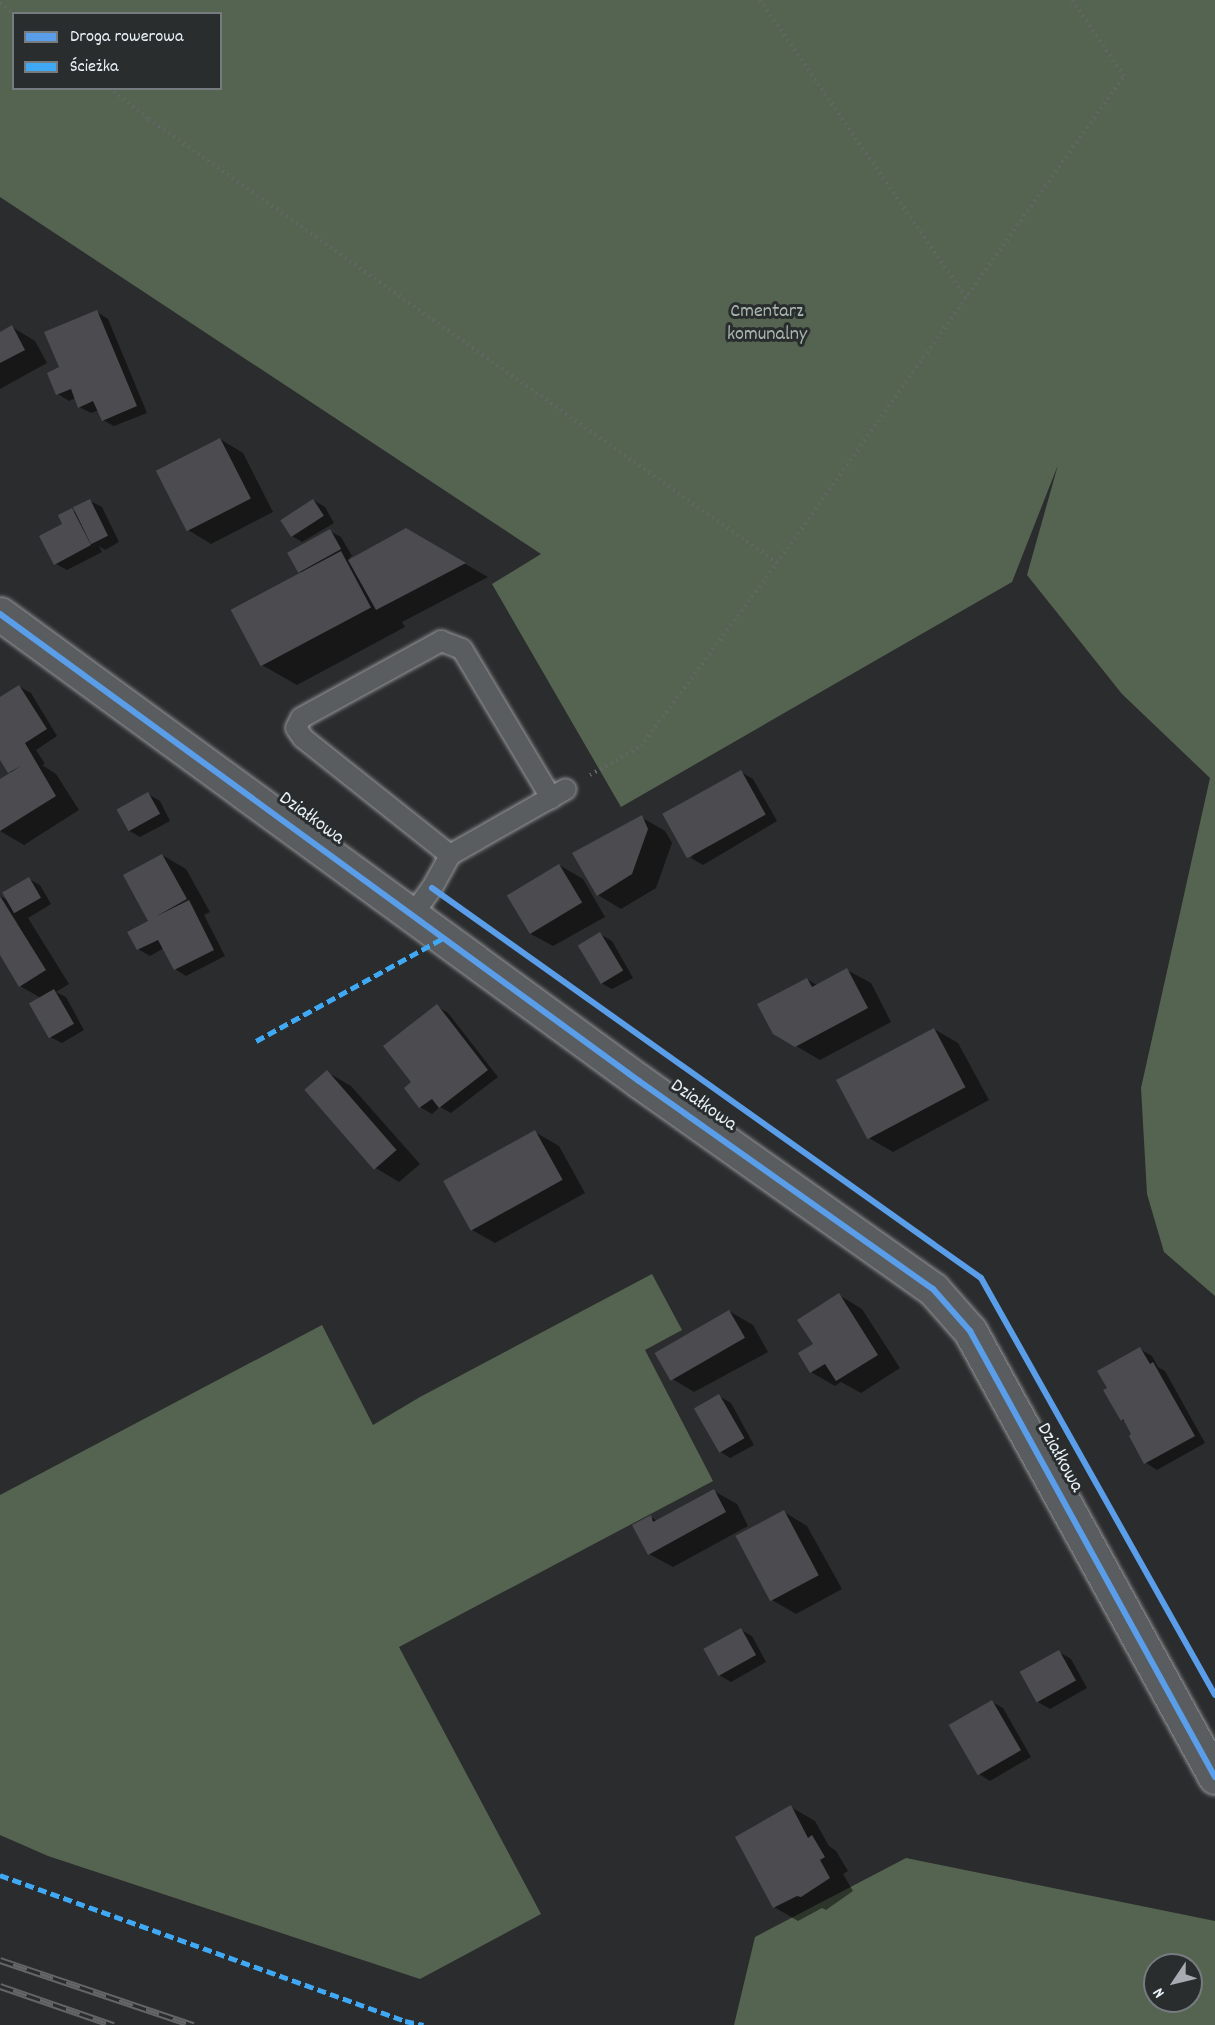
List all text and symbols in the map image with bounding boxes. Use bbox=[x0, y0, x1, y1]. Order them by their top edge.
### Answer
legend bbox=[12, 12, 222, 90]
text: Droga rowerowa bbox=[70, 25, 183, 50]
text: Ścieżka bbox=[70, 55, 119, 80]
park label: Cmentarz komunalny bbox=[727, 300, 807, 347]
street label: Działkowa bbox=[273, 787, 349, 851]
street label: Działkowa bbox=[665, 1075, 741, 1137]
street label: Działkowa bbox=[1030, 1419, 1088, 1497]
north arrow bbox=[1143, 1953, 1203, 2013]
text: N bbox=[1148, 1983, 1171, 2002]

